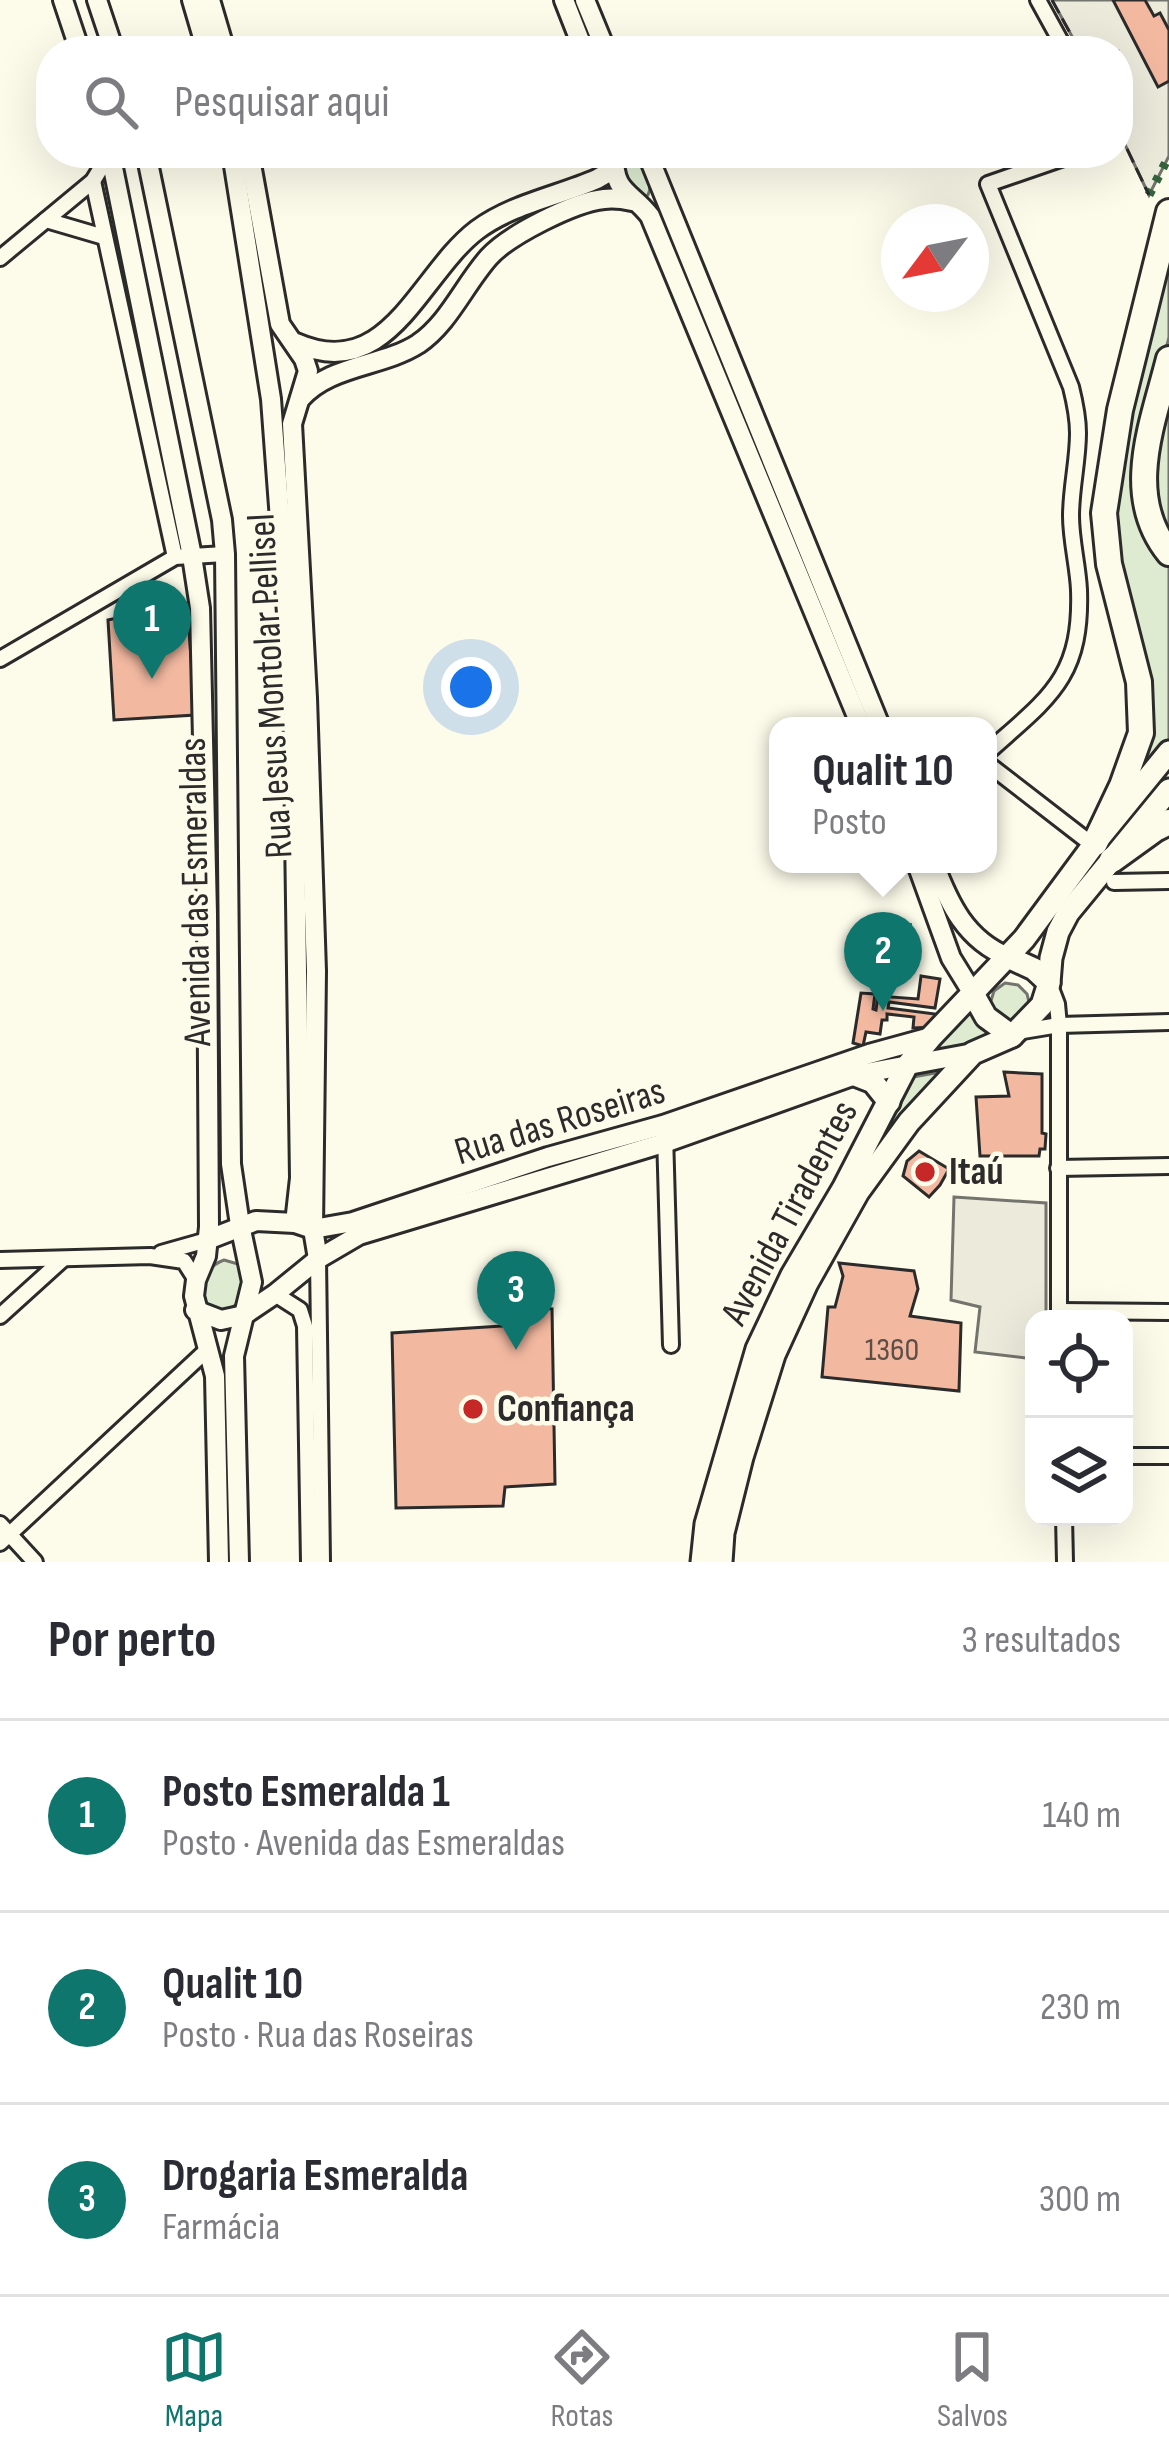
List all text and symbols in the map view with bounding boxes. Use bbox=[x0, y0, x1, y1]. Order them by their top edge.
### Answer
search box bbox=[36, 36, 1133, 168]
icon: search bbox=[78, 69, 144, 135]
text: Pesquisar aqui bbox=[174, 75, 390, 130]
north arrow bbox=[881, 204, 989, 312]
street label: Rua Jesus Montolar Pellisel bbox=[239, 512, 303, 860]
pin: 1 bbox=[113, 580, 191, 679]
your location bbox=[441, 657, 501, 717]
popup bbox=[769, 717, 997, 873]
street label: Avenida das Esmeraldas bbox=[170, 737, 222, 1048]
text: Qualit 10 bbox=[812, 744, 954, 799]
text: Posto bbox=[812, 799, 887, 846]
pin: 2 bbox=[844, 912, 922, 1011]
street label: Rua das Roseiras bbox=[449, 1068, 671, 1176]
street label: Avenida Tiradentes bbox=[711, 1093, 869, 1334]
place label: Itaú bbox=[949, 1149, 1004, 1196]
marker: Itaú bbox=[912, 1159, 938, 1185]
pin: 3 bbox=[477, 1251, 555, 1350]
map controls bbox=[1025, 1310, 1133, 1526]
button: locate bbox=[1025, 1310, 1133, 1418]
house number: 1360 bbox=[865, 1330, 919, 1370]
place label: Confiança bbox=[497, 1386, 635, 1433]
marker: Confiança bbox=[460, 1396, 486, 1422]
button: layers bbox=[1025, 1418, 1133, 1526]
text: Por perto bbox=[48, 1610, 216, 1671]
text: 3 resultados bbox=[961, 1617, 1121, 1664]
text: Posto Esmeralda 1 bbox=[162, 1765, 450, 1820]
text: 1 bbox=[79, 1792, 95, 1839]
text: 140 m bbox=[1042, 1792, 1121, 1839]
text: Posto · Avenida das Esmeraldas bbox=[162, 1820, 565, 1867]
text: Qualit 10 bbox=[162, 1957, 303, 2012]
text: 2 bbox=[78, 1984, 96, 2031]
text: 230 m bbox=[1040, 1984, 1121, 2031]
text: Posto · Rua das Roseiras bbox=[162, 2012, 474, 2059]
text: Drogaria Esmeralda bbox=[162, 2149, 468, 2204]
text: 3 bbox=[78, 2176, 96, 2223]
text: 300 m bbox=[1039, 2176, 1121, 2223]
text: Farmácia bbox=[162, 2204, 280, 2251]
tab: Mapa bbox=[161, 2324, 227, 2436]
tab: Rotas bbox=[549, 2324, 615, 2436]
tab: Salvos bbox=[937, 2324, 1008, 2436]

